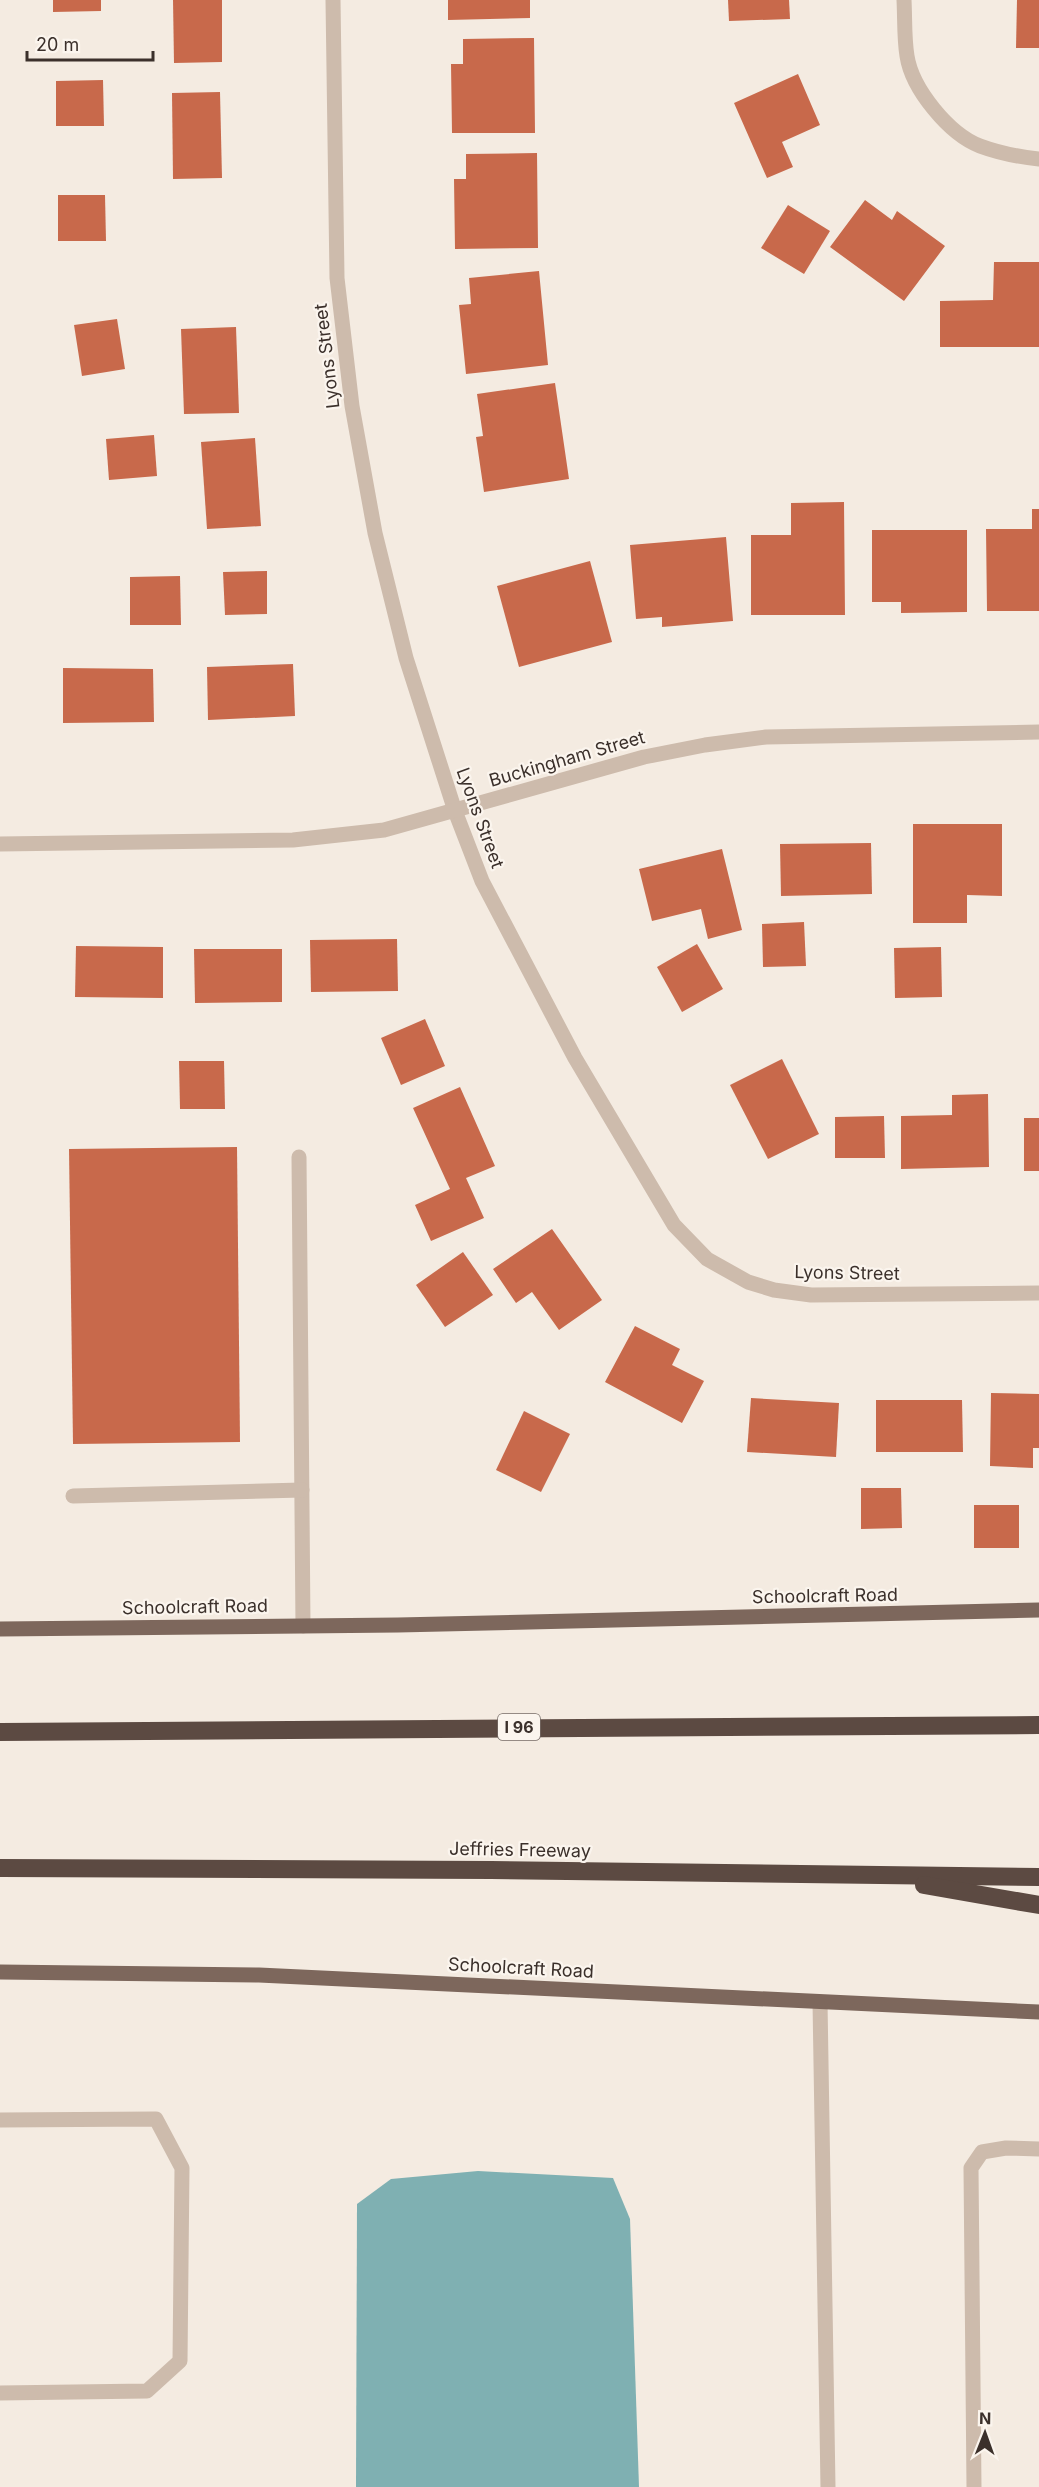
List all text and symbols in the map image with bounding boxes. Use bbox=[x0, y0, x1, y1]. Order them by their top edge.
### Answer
scale bar bbox=[27, 24, 153, 62]
text: 20 m bbox=[36, 34, 79, 55]
street label: Lyons Street bbox=[310, 302, 343, 410]
street label: Buckingham Street bbox=[487, 726, 647, 791]
street label: Lyons Street bbox=[453, 765, 508, 871]
street label: Lyons Street bbox=[794, 1261, 900, 1284]
street label: Schoolcraft Road bbox=[752, 1584, 898, 1607]
street label: Schoolcraft Road bbox=[122, 1595, 268, 1618]
road number: I 96 bbox=[498, 1714, 540, 1740]
street label: Jeffries Freeway bbox=[449, 1838, 591, 1861]
street label: Schoolcraft Road bbox=[448, 1953, 594, 1982]
north arrow bbox=[955, 2403, 1015, 2463]
text: N bbox=[979, 2408, 992, 2428]

